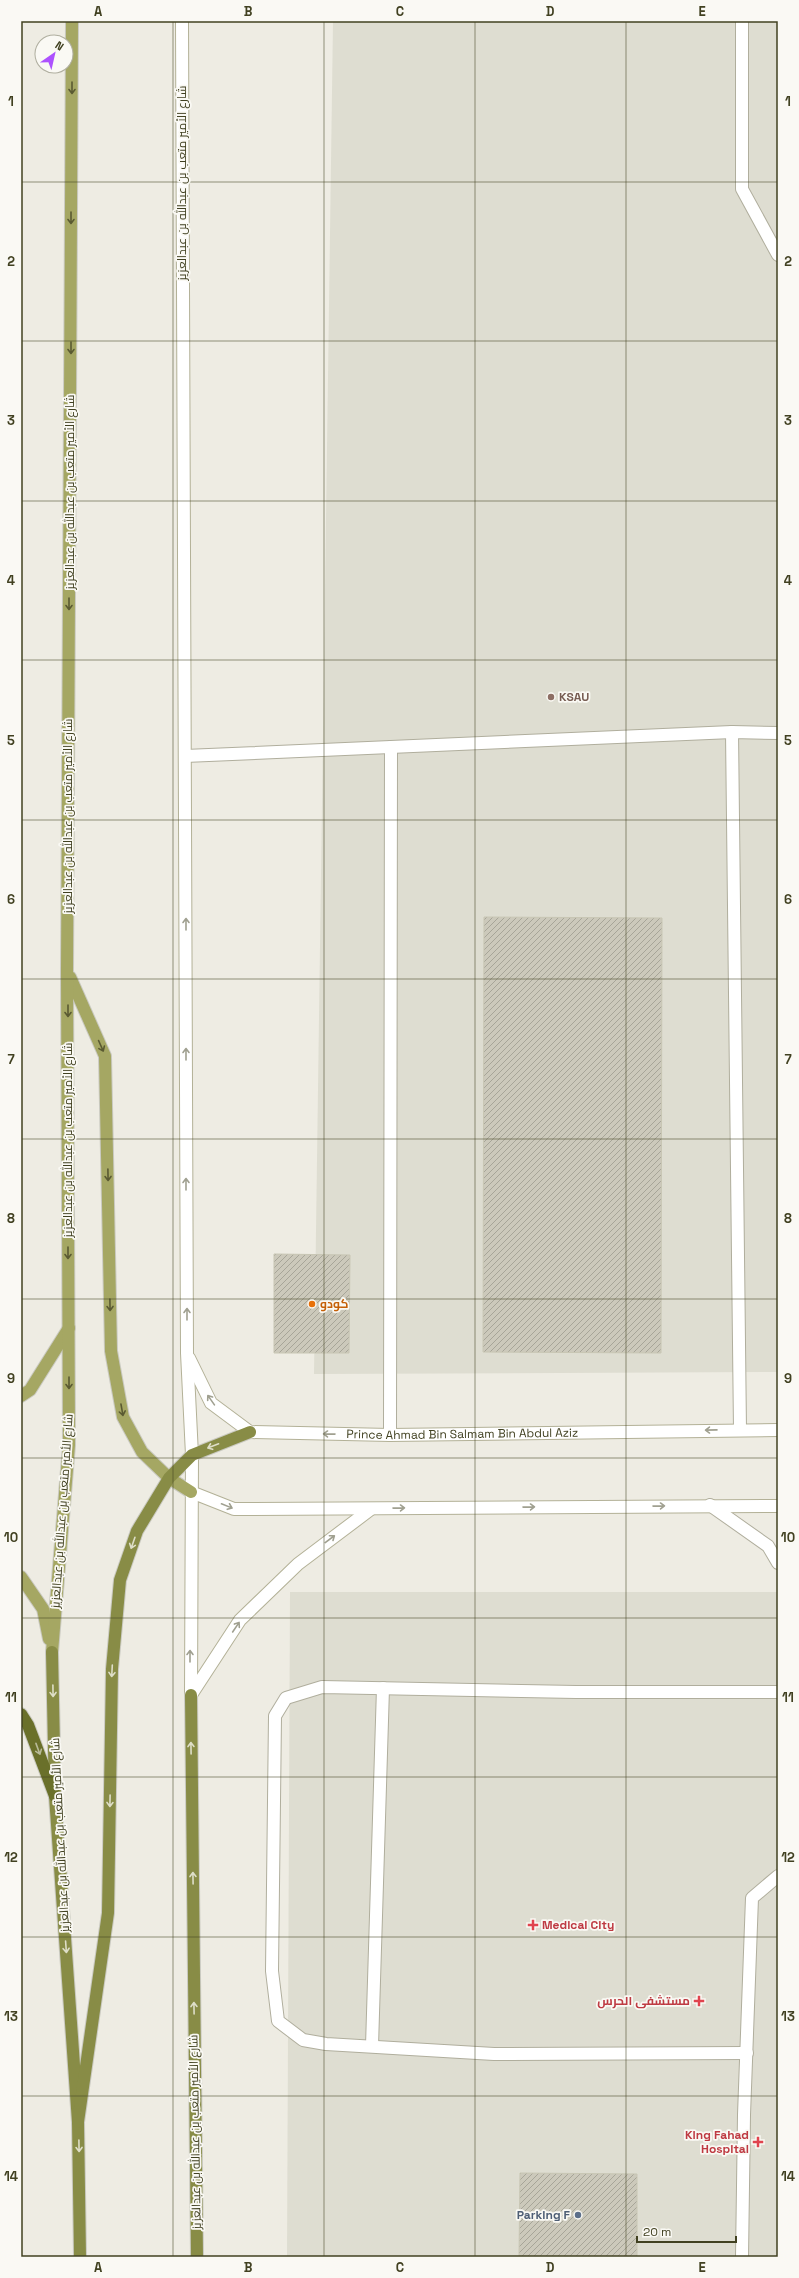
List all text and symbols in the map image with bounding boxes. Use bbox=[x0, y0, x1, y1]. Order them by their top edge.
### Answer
text: A bbox=[94, 3, 103, 20]
text: B bbox=[244, 3, 253, 20]
text: C bbox=[396, 3, 404, 20]
text: D bbox=[546, 3, 555, 20]
text: E bbox=[698, 3, 706, 20]
north arrow bbox=[34, 34, 74, 74]
text: N bbox=[53, 38, 67, 54]
one-way arrow bbox=[68, 81, 76, 94]
street label: شارع الأمير متعب بن عبدالله بن عبدالعزيز bbox=[174, 85, 190, 281]
text: 1 bbox=[8, 93, 14, 110]
text: 1 bbox=[785, 93, 791, 110]
one-way arrow bbox=[67, 211, 75, 224]
text: 2 bbox=[7, 253, 15, 270]
text: 2 bbox=[784, 253, 792, 270]
one-way arrow bbox=[67, 341, 75, 354]
street label: شارع الأمير متعب بن عبدالله بن عبدالعزيز bbox=[62, 394, 78, 590]
text: 3 bbox=[7, 412, 15, 429]
text: 3 bbox=[784, 412, 792, 429]
text: 4 bbox=[7, 572, 15, 589]
text: 4 bbox=[784, 572, 792, 589]
one-way arrow bbox=[65, 597, 73, 610]
place label: KSAU bbox=[559, 689, 589, 705]
marker: KSAU bbox=[546, 692, 556, 702]
street label: شارع الأمير متعب بن عبدالله بن عبدالعزيز bbox=[60, 718, 76, 914]
text: 5 bbox=[7, 732, 15, 749]
text: 5 bbox=[784, 732, 792, 749]
text: 6 bbox=[7, 891, 15, 908]
text: 6 bbox=[784, 891, 792, 908]
one-way arrow bbox=[182, 918, 189, 931]
one-way arrow bbox=[64, 1004, 71, 1017]
one-way arrow bbox=[98, 1040, 105, 1052]
street label: شارع الأمير متعب بن عبدالله بن عبدالعزيز bbox=[60, 1042, 76, 1238]
one-way arrow bbox=[182, 1048, 190, 1061]
text: 7 bbox=[7, 1051, 15, 1068]
text: 7 bbox=[784, 1051, 792, 1068]
one-way arrow bbox=[104, 1168, 112, 1181]
one-way arrow bbox=[182, 1178, 190, 1191]
text: 8 bbox=[7, 1210, 15, 1227]
text: 8 bbox=[784, 1210, 792, 1227]
one-way arrow bbox=[64, 1246, 72, 1259]
place label: كودو bbox=[320, 1296, 348, 1312]
one-way arrow bbox=[107, 1298, 114, 1311]
marker: كودو bbox=[307, 1299, 317, 1309]
one-way arrow bbox=[183, 1308, 191, 1321]
text: 9 bbox=[7, 1370, 15, 1387]
text: 9 bbox=[784, 1370, 792, 1387]
one-way arrow bbox=[65, 1376, 73, 1389]
one-way arrow bbox=[207, 1395, 215, 1406]
one-way arrow bbox=[118, 1403, 126, 1416]
street label: شارع الأمير متعب بن عبدالله بن عبدالعزيز bbox=[47, 1413, 77, 1610]
street label: Prince Ahmad Bin Salmam Bin Abdul Aziz bbox=[346, 1425, 578, 1443]
one-way arrow bbox=[705, 1426, 718, 1434]
one-way arrow bbox=[323, 1430, 336, 1437]
one-way arrow bbox=[208, 1443, 220, 1451]
one-way arrow bbox=[652, 1502, 665, 1510]
one-way arrow bbox=[221, 1503, 233, 1510]
one-way arrow bbox=[522, 1503, 535, 1511]
one-way arrow bbox=[392, 1504, 405, 1512]
text: 10 bbox=[4, 1529, 18, 1546]
text: 10 bbox=[781, 1529, 795, 1546]
one-way arrow bbox=[325, 1535, 336, 1543]
one-way arrow bbox=[129, 1536, 136, 1549]
one-way arrow bbox=[231, 1622, 240, 1633]
one-way arrow bbox=[187, 1650, 194, 1663]
one-way arrow bbox=[108, 1664, 116, 1677]
one-way arrow bbox=[49, 1684, 57, 1697]
text: 11 bbox=[5, 1689, 17, 1706]
text: 11 bbox=[782, 1689, 794, 1706]
street label: شارع الأمير متعب بن عبدالله بن عبدالعزيز bbox=[47, 1737, 73, 1934]
one-way arrow bbox=[187, 1742, 195, 1755]
one-way arrow bbox=[34, 1743, 42, 1755]
one-way arrow bbox=[106, 1794, 114, 1807]
text: 12 bbox=[4, 1849, 18, 1866]
text: 12 bbox=[781, 1849, 795, 1866]
one-way arrow bbox=[189, 1872, 197, 1885]
place label: Medical City bbox=[542, 1917, 614, 1933]
marker: Medical City bbox=[527, 1919, 539, 1931]
one-way arrow bbox=[62, 1940, 69, 1953]
place label: مستشفى الحرس bbox=[597, 1993, 690, 2009]
marker: مستشفى الحرس bbox=[693, 1995, 705, 2007]
one-way arrow bbox=[190, 2002, 198, 2015]
text: 13 bbox=[4, 2008, 18, 2025]
text: 13 bbox=[781, 2008, 795, 2025]
street label: شارع الأمير متعب بن عبدالله بن عبدالعزيز bbox=[185, 2034, 205, 2231]
place label: King Fahad Hospital bbox=[685, 2127, 749, 2157]
marker: King Fahad Hospital bbox=[752, 2136, 764, 2148]
one-way arrow bbox=[75, 2139, 83, 2152]
text: 14 bbox=[4, 2168, 18, 2185]
text: 14 bbox=[781, 2168, 795, 2185]
place label: Parking F bbox=[517, 2207, 571, 2223]
marker: Parking F bbox=[573, 2210, 583, 2220]
scale bar bbox=[637, 2218, 736, 2244]
text: 20 m bbox=[643, 2224, 671, 2240]
text: A bbox=[94, 2259, 103, 2276]
text: B bbox=[244, 2259, 253, 2276]
text: C bbox=[396, 2259, 404, 2276]
text: D bbox=[546, 2259, 555, 2276]
text: E bbox=[698, 2259, 706, 2276]

